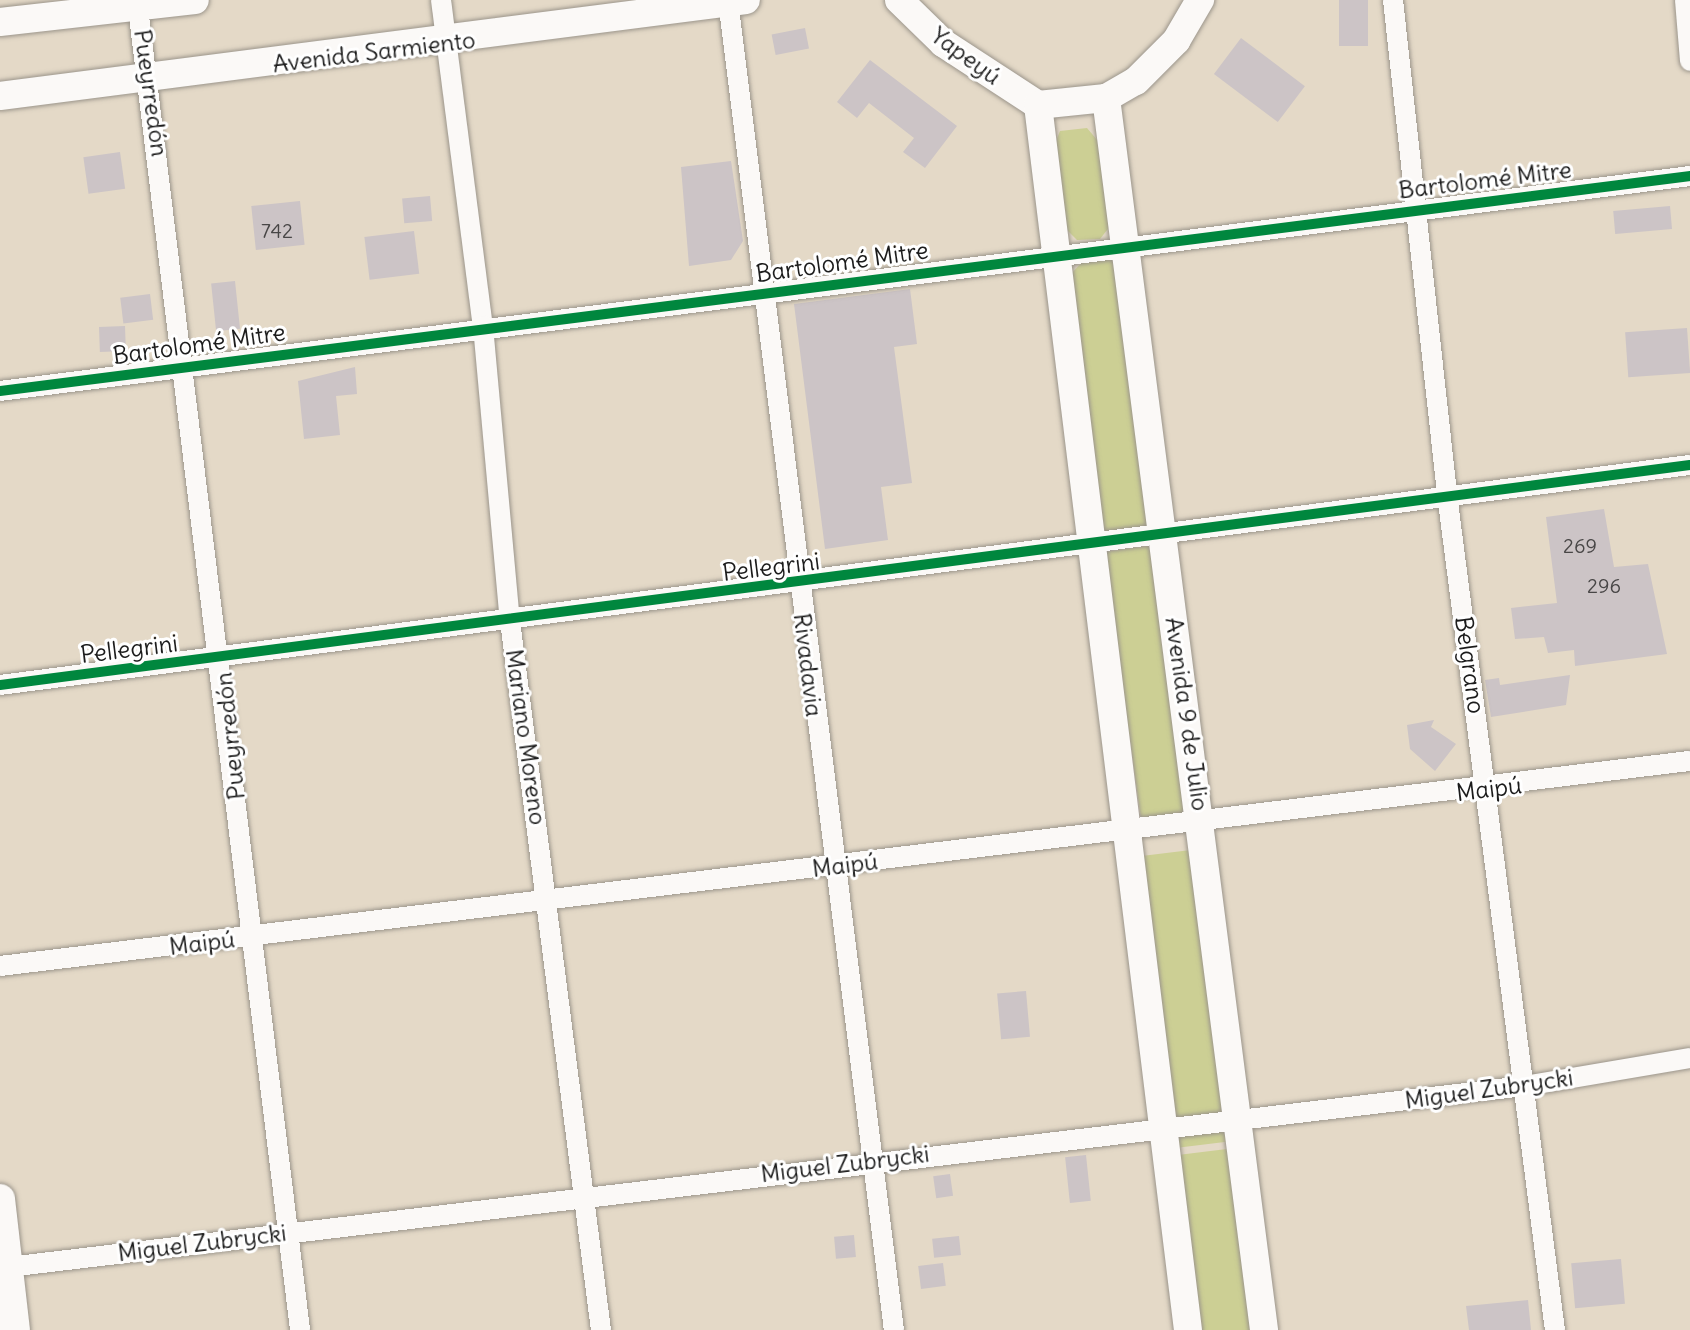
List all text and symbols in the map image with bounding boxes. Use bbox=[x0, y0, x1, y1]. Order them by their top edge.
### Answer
street label: Yapeyú bbox=[925, 21, 1007, 91]
street label: Avenida Sarmiento bbox=[271, 25, 477, 79]
street label: Pueyrredón bbox=[128, 28, 174, 158]
street label: Bartolomé Mitre bbox=[1397, 155, 1573, 205]
house number: 742 bbox=[261, 218, 293, 242]
street label: Bartolomé Mitre bbox=[754, 236, 930, 288]
street label: Bartolomé Mitre bbox=[111, 318, 287, 370]
house number: 269 bbox=[1563, 533, 1597, 557]
street label: Pellegrini bbox=[721, 547, 821, 587]
house number: 296 bbox=[1587, 573, 1621, 597]
street label: Rivadavia bbox=[787, 611, 829, 719]
street label: Belgrano bbox=[1449, 614, 1491, 716]
street label: Avenida 9 de Julio bbox=[1159, 615, 1215, 813]
street label: Pellegrini bbox=[79, 629, 179, 669]
street label: Mariano Moreno bbox=[499, 647, 553, 827]
street label: Pueyrredón bbox=[209, 671, 251, 801]
street label: Maipú bbox=[1454, 771, 1524, 807]
street label: Maipú bbox=[810, 847, 880, 883]
street label: Maipú bbox=[167, 925, 237, 961]
street label: Miguel Zubrycki bbox=[1403, 1063, 1575, 1115]
street label: Miguel Zubrycki bbox=[759, 1139, 931, 1189]
street label: Miguel Zubrycki bbox=[116, 1218, 288, 1268]

